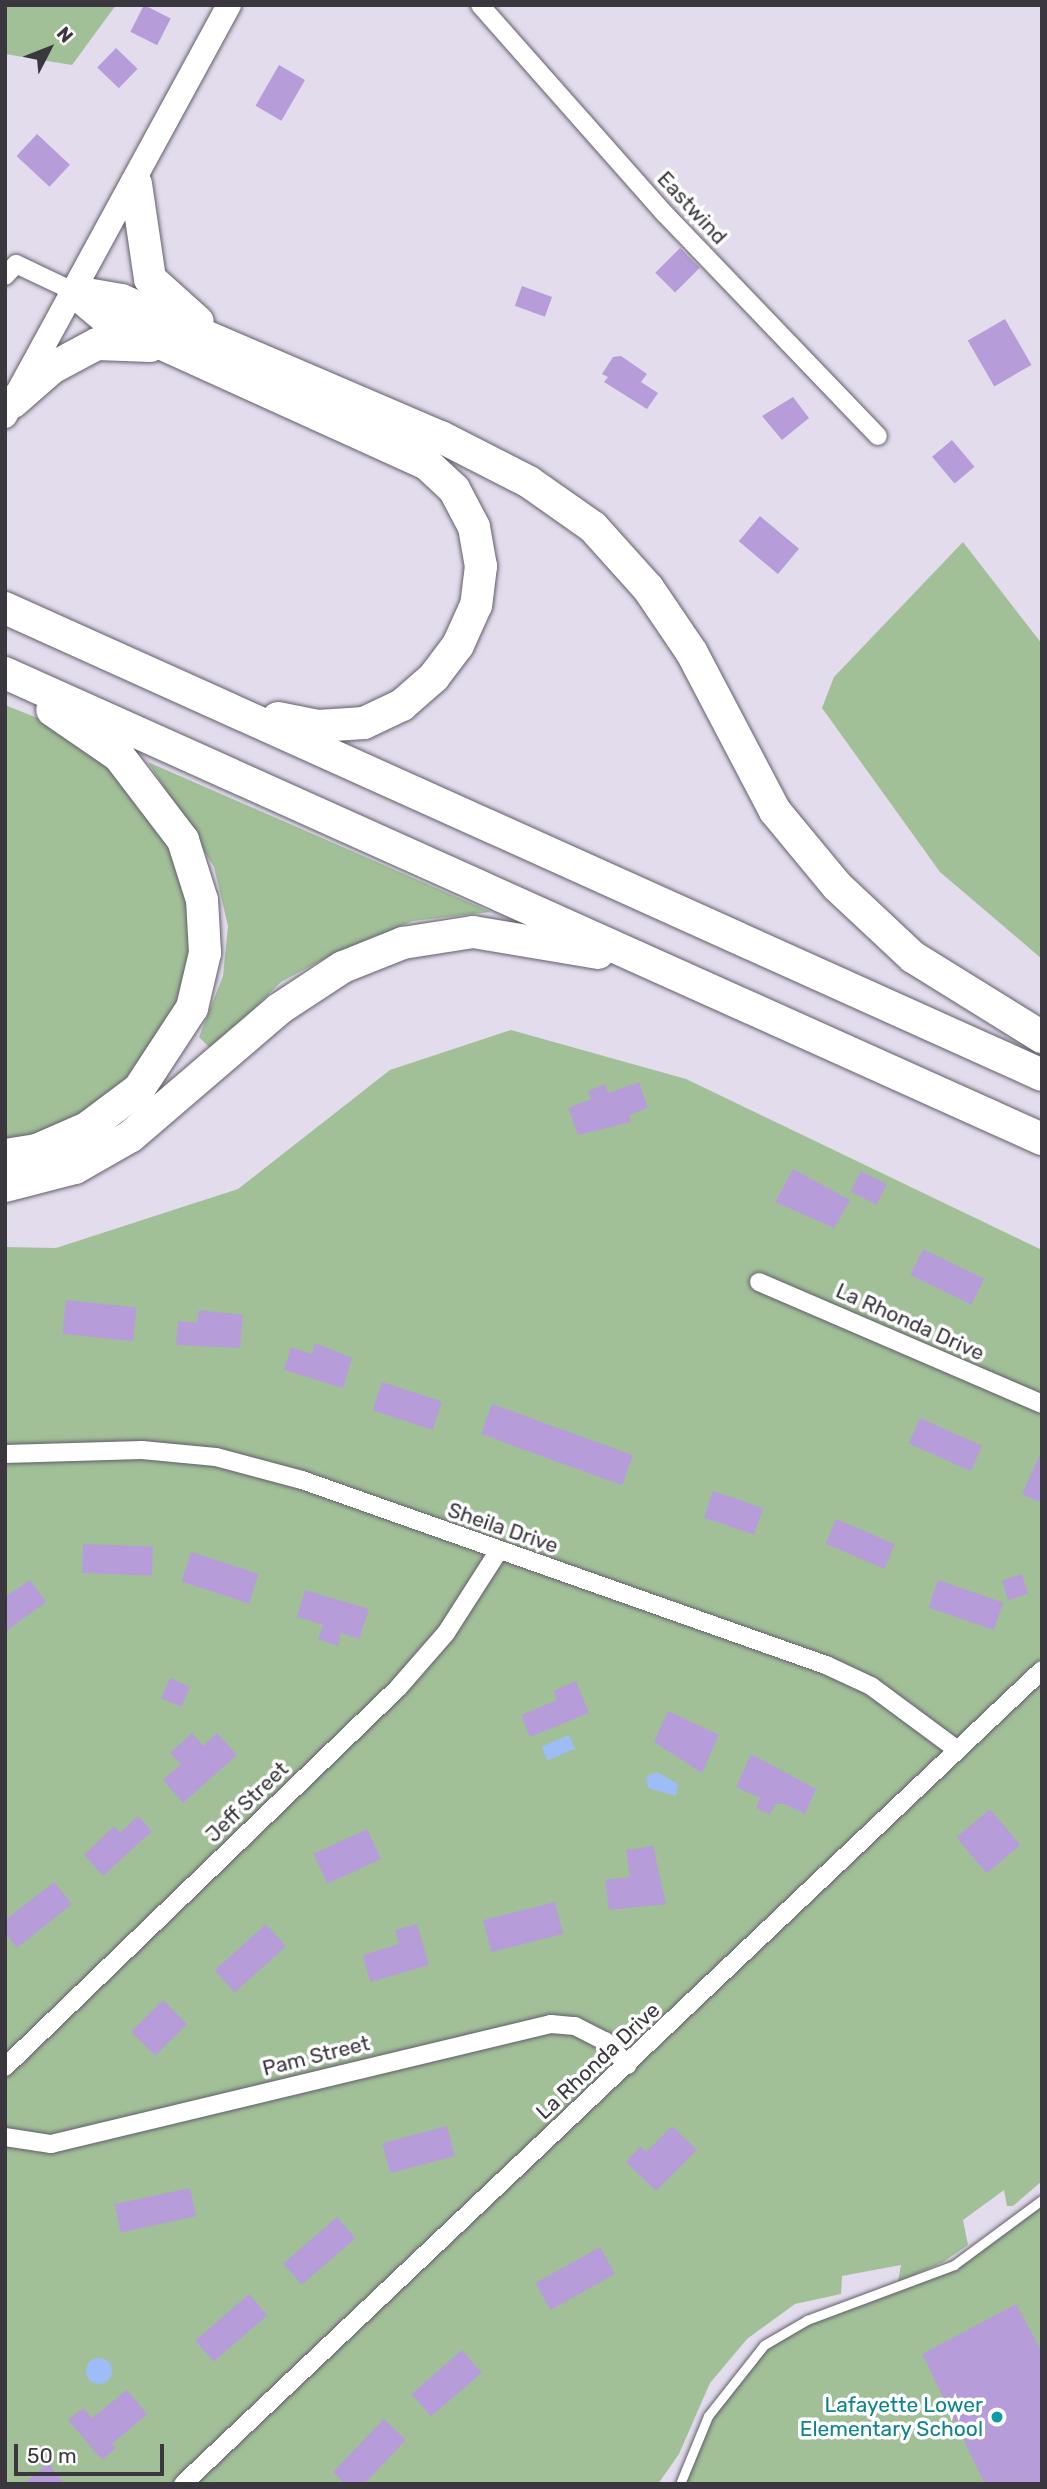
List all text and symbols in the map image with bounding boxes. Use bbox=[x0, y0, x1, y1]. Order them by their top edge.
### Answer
north arrow bbox=[14, 14, 84, 84]
text: N bbox=[52, 22, 78, 47]
street label: Eastwind bbox=[652, 166, 732, 250]
street label: La Rhonda Drive bbox=[832, 1278, 988, 1366]
street label: Sheila Drive bbox=[444, 1497, 562, 1559]
street label: Jeff Street bbox=[200, 1756, 294, 1848]
street label: La Rhonda Drive bbox=[531, 1997, 665, 2125]
street label: Pam Street bbox=[260, 2031, 372, 2081]
place label: Lafayette Lower Elementary School bbox=[799, 2392, 983, 2442]
marker: Lafayette Lower Elementary School bbox=[989, 2409, 1005, 2425]
scale bar bbox=[18, 2430, 168, 2474]
text: 50 m bbox=[27, 2443, 77, 2468]

